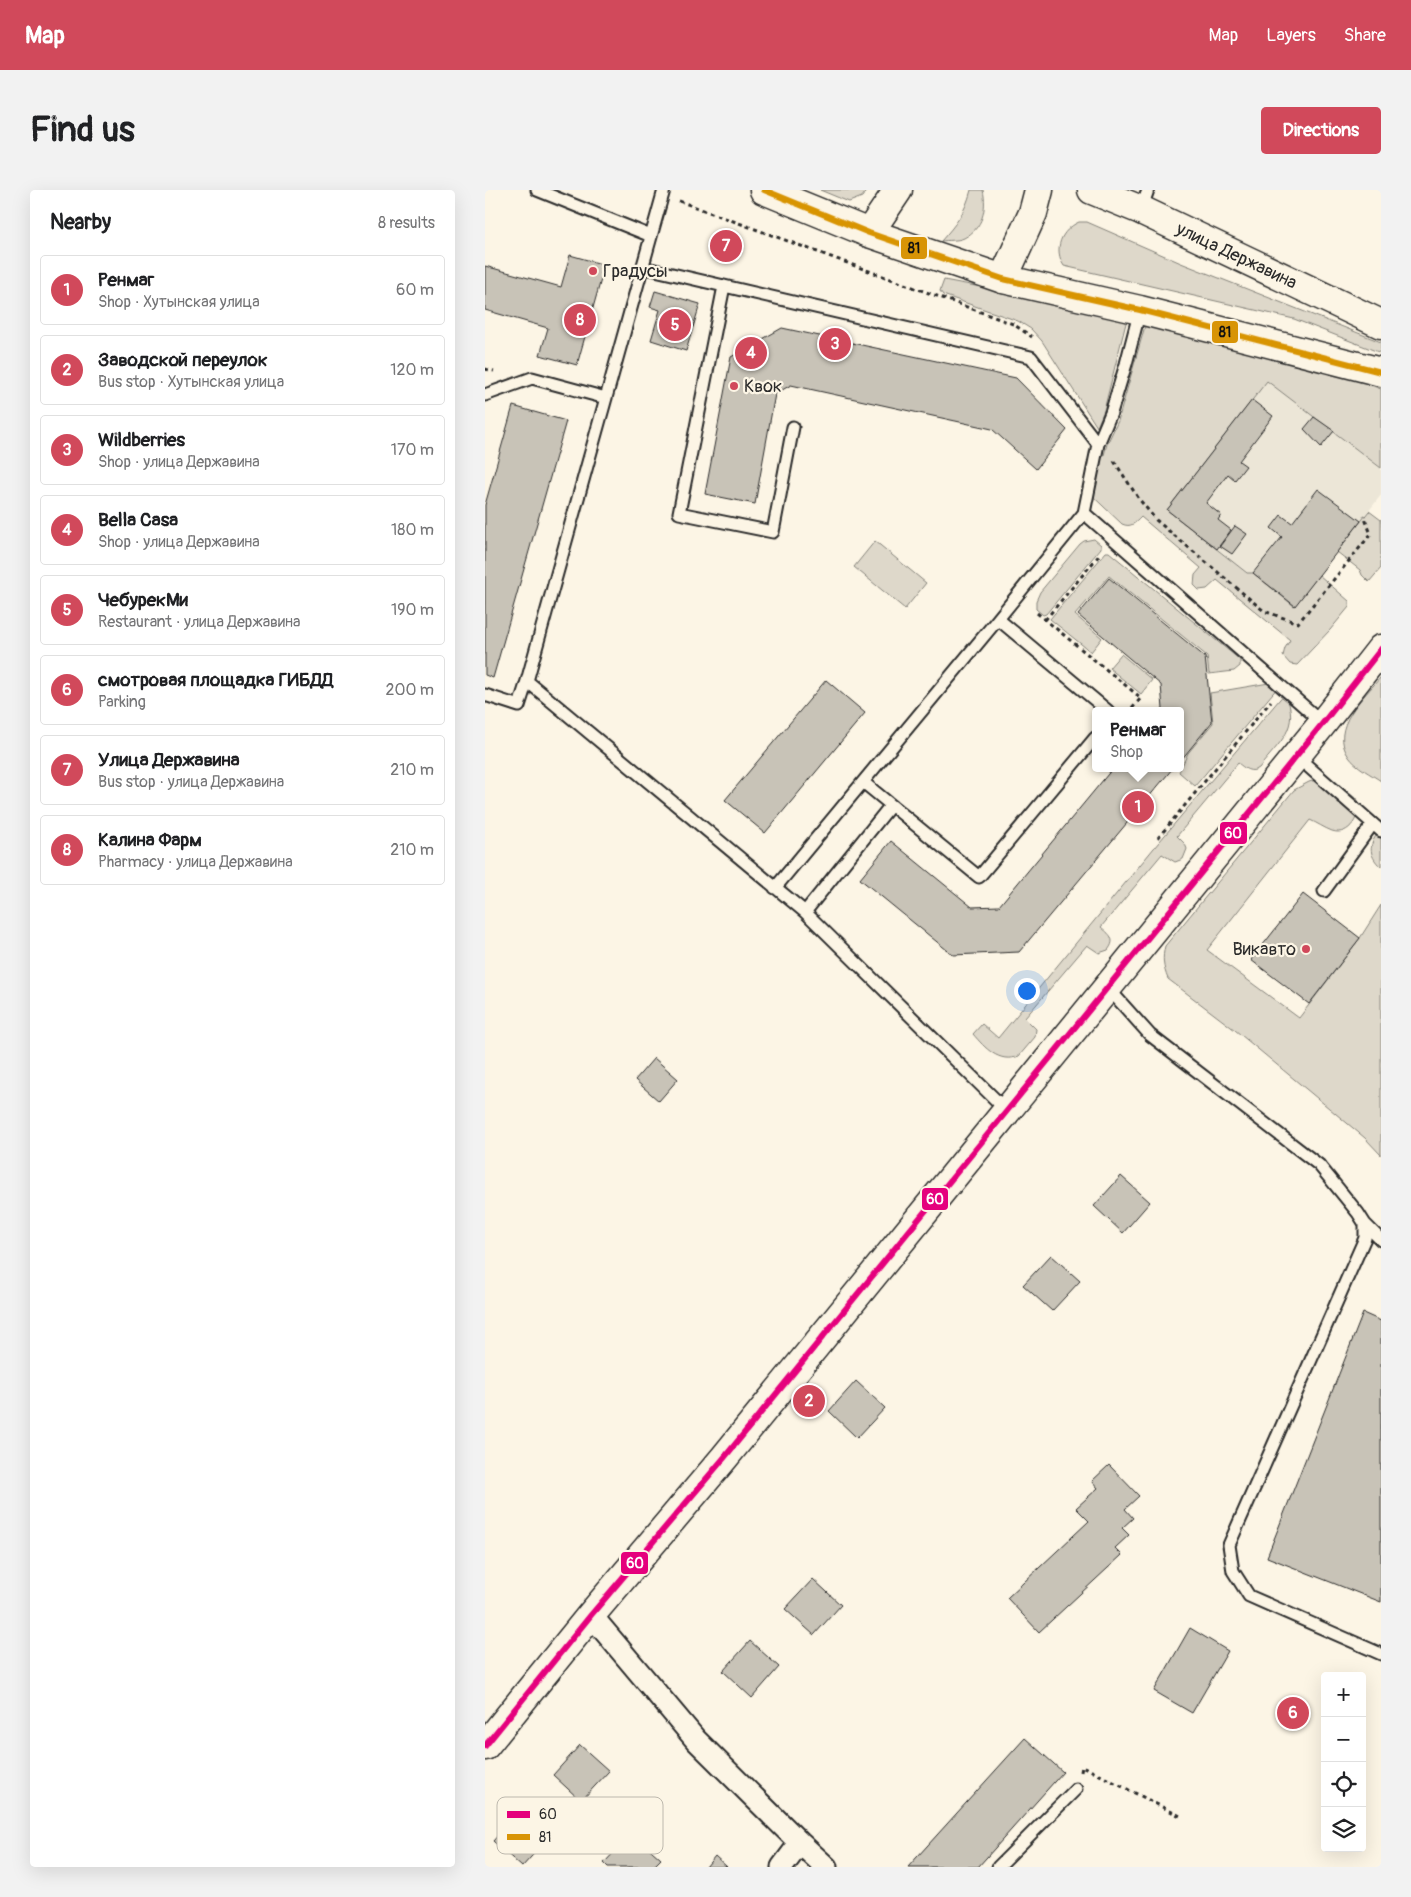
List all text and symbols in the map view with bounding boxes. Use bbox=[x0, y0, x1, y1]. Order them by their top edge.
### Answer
text: Map bbox=[25, 21, 65, 50]
text: Map bbox=[1209, 24, 1238, 47]
text: Layers bbox=[1266, 24, 1316, 47]
text: Share bbox=[1344, 24, 1386, 47]
button: Directions bbox=[1261, 107, 1381, 154]
text: Find us bbox=[30, 108, 135, 152]
text: Nearby bbox=[50, 209, 111, 236]
text: 8 results bbox=[378, 213, 435, 233]
street label: улица Державина bbox=[1172, 217, 1301, 294]
pin: 7 bbox=[710, 227, 742, 265]
line badge: 81 bbox=[900, 236, 928, 260]
text: 81 bbox=[908, 240, 920, 257]
place label: Градусы bbox=[603, 260, 668, 283]
marker: Градусы bbox=[587, 265, 599, 277]
text: Ренмаг bbox=[98, 268, 154, 292]
text: 1 bbox=[64, 280, 70, 300]
text: 60 m bbox=[396, 280, 434, 300]
text: Shop · Хутынская улица bbox=[98, 292, 260, 312]
pin: 8 bbox=[564, 301, 596, 339]
pin: 5 bbox=[659, 306, 691, 344]
line badge: 81 bbox=[1211, 320, 1239, 344]
text: 81 bbox=[1219, 324, 1231, 341]
pin: 3 bbox=[819, 325, 851, 363]
pin: 4 bbox=[735, 334, 767, 372]
text: Заводской переулок bbox=[98, 348, 268, 372]
text: 2 bbox=[63, 360, 71, 380]
text: 120 m bbox=[390, 360, 434, 380]
text: Bus stop · Хутынская улица bbox=[98, 372, 284, 392]
place label: Квок bbox=[744, 375, 782, 398]
marker: Квок bbox=[728, 380, 740, 392]
text: Wildberries bbox=[98, 428, 185, 452]
text: 3 bbox=[63, 440, 71, 460]
text: 170 m bbox=[391, 440, 434, 460]
text: Shop · улица Державина bbox=[98, 452, 260, 472]
text: Bella Casa bbox=[98, 508, 178, 532]
text: 4 bbox=[62, 520, 72, 540]
text: 180 m bbox=[391, 520, 434, 540]
text: Shop · улица Державина bbox=[98, 532, 260, 552]
text: ЧебурекМи bbox=[98, 588, 188, 612]
text: 5 bbox=[63, 600, 71, 620]
text: 190 m bbox=[391, 600, 434, 620]
text: Restaurant · улица Державина bbox=[98, 612, 301, 632]
text: смотровая площадка ГИБДД bbox=[98, 668, 333, 692]
text: 6 bbox=[62, 680, 72, 700]
text: 200 m bbox=[386, 680, 434, 700]
text: Parking bbox=[98, 692, 146, 712]
popup bbox=[1092, 707, 1184, 772]
text: Ренмаг bbox=[1110, 718, 1166, 742]
text: Shop bbox=[1110, 742, 1143, 762]
text: Улица Державина bbox=[98, 748, 240, 772]
text: 7 bbox=[63, 760, 71, 780]
text: 210 m bbox=[390, 760, 434, 780]
text: Bus stop · улица Державина bbox=[98, 772, 284, 792]
pin: 1 bbox=[1122, 788, 1154, 826]
line badge: 60 bbox=[1219, 821, 1248, 845]
text: 60 bbox=[1224, 825, 1242, 842]
text: Калина Фарм bbox=[98, 828, 202, 852]
text: 8 bbox=[63, 840, 71, 860]
text: 210 m bbox=[390, 840, 434, 860]
text: Pharmacy · улица Державина bbox=[98, 852, 293, 872]
place label: Викавто bbox=[1233, 938, 1296, 961]
marker: Викавто bbox=[1300, 943, 1312, 955]
your location bbox=[1014, 978, 1040, 1004]
line badge: 60 bbox=[921, 1187, 949, 1211]
text: 60 bbox=[926, 1191, 944, 1208]
pin: 2 bbox=[793, 1382, 825, 1420]
line badge: 60 bbox=[620, 1551, 649, 1575]
text: 60 bbox=[626, 1555, 644, 1572]
map controls bbox=[1321, 1672, 1366, 1852]
button: + bbox=[1321, 1672, 1366, 1717]
pin: 6 bbox=[1277, 1694, 1309, 1732]
button: − bbox=[1321, 1717, 1366, 1762]
button: locate bbox=[1321, 1762, 1366, 1807]
legend bbox=[497, 1797, 663, 1854]
text: 60 bbox=[539, 1806, 557, 1823]
button: layers bbox=[1321, 1807, 1366, 1852]
text: 81 bbox=[539, 1829, 552, 1846]

